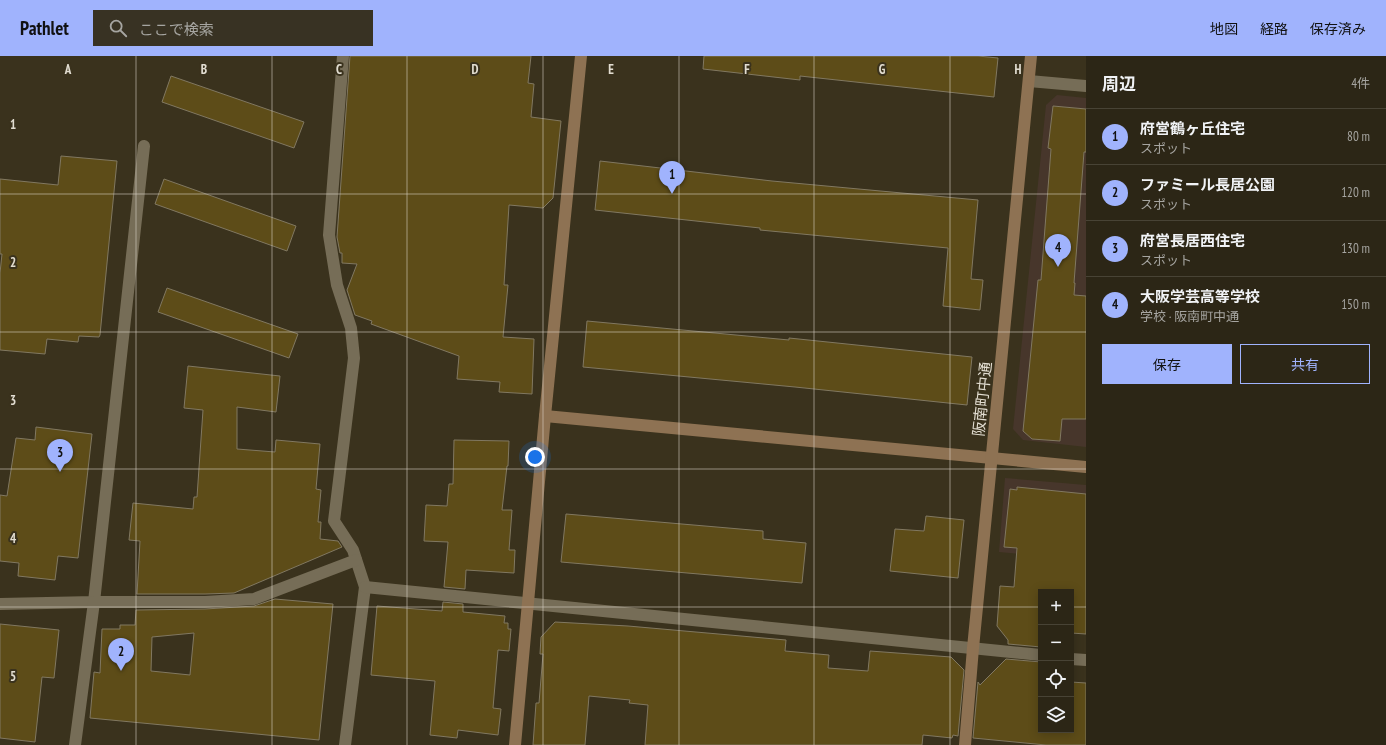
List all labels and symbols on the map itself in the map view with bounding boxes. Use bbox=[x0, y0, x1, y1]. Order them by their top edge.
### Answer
text: A bbox=[64, 61, 72, 78]
text: B bbox=[201, 61, 207, 78]
text: C bbox=[336, 61, 342, 78]
text: D bbox=[472, 61, 479, 78]
text: E bbox=[608, 61, 614, 78]
text: F bbox=[744, 61, 750, 78]
text: G bbox=[879, 61, 886, 78]
text: H bbox=[1015, 61, 1022, 78]
text: 1 bbox=[10, 116, 16, 133]
pin: 1 bbox=[659, 161, 685, 194]
pin: 4 bbox=[1045, 234, 1071, 267]
text: 2 bbox=[10, 254, 16, 271]
street label: 阪南町中通 bbox=[969, 361, 995, 437]
text: 3 bbox=[10, 392, 16, 409]
pin: 3 bbox=[47, 439, 73, 472]
your location bbox=[525, 447, 545, 467]
text: 4 bbox=[10, 530, 17, 547]
pin: 2 bbox=[108, 638, 134, 671]
text: 5 bbox=[10, 668, 16, 685]

